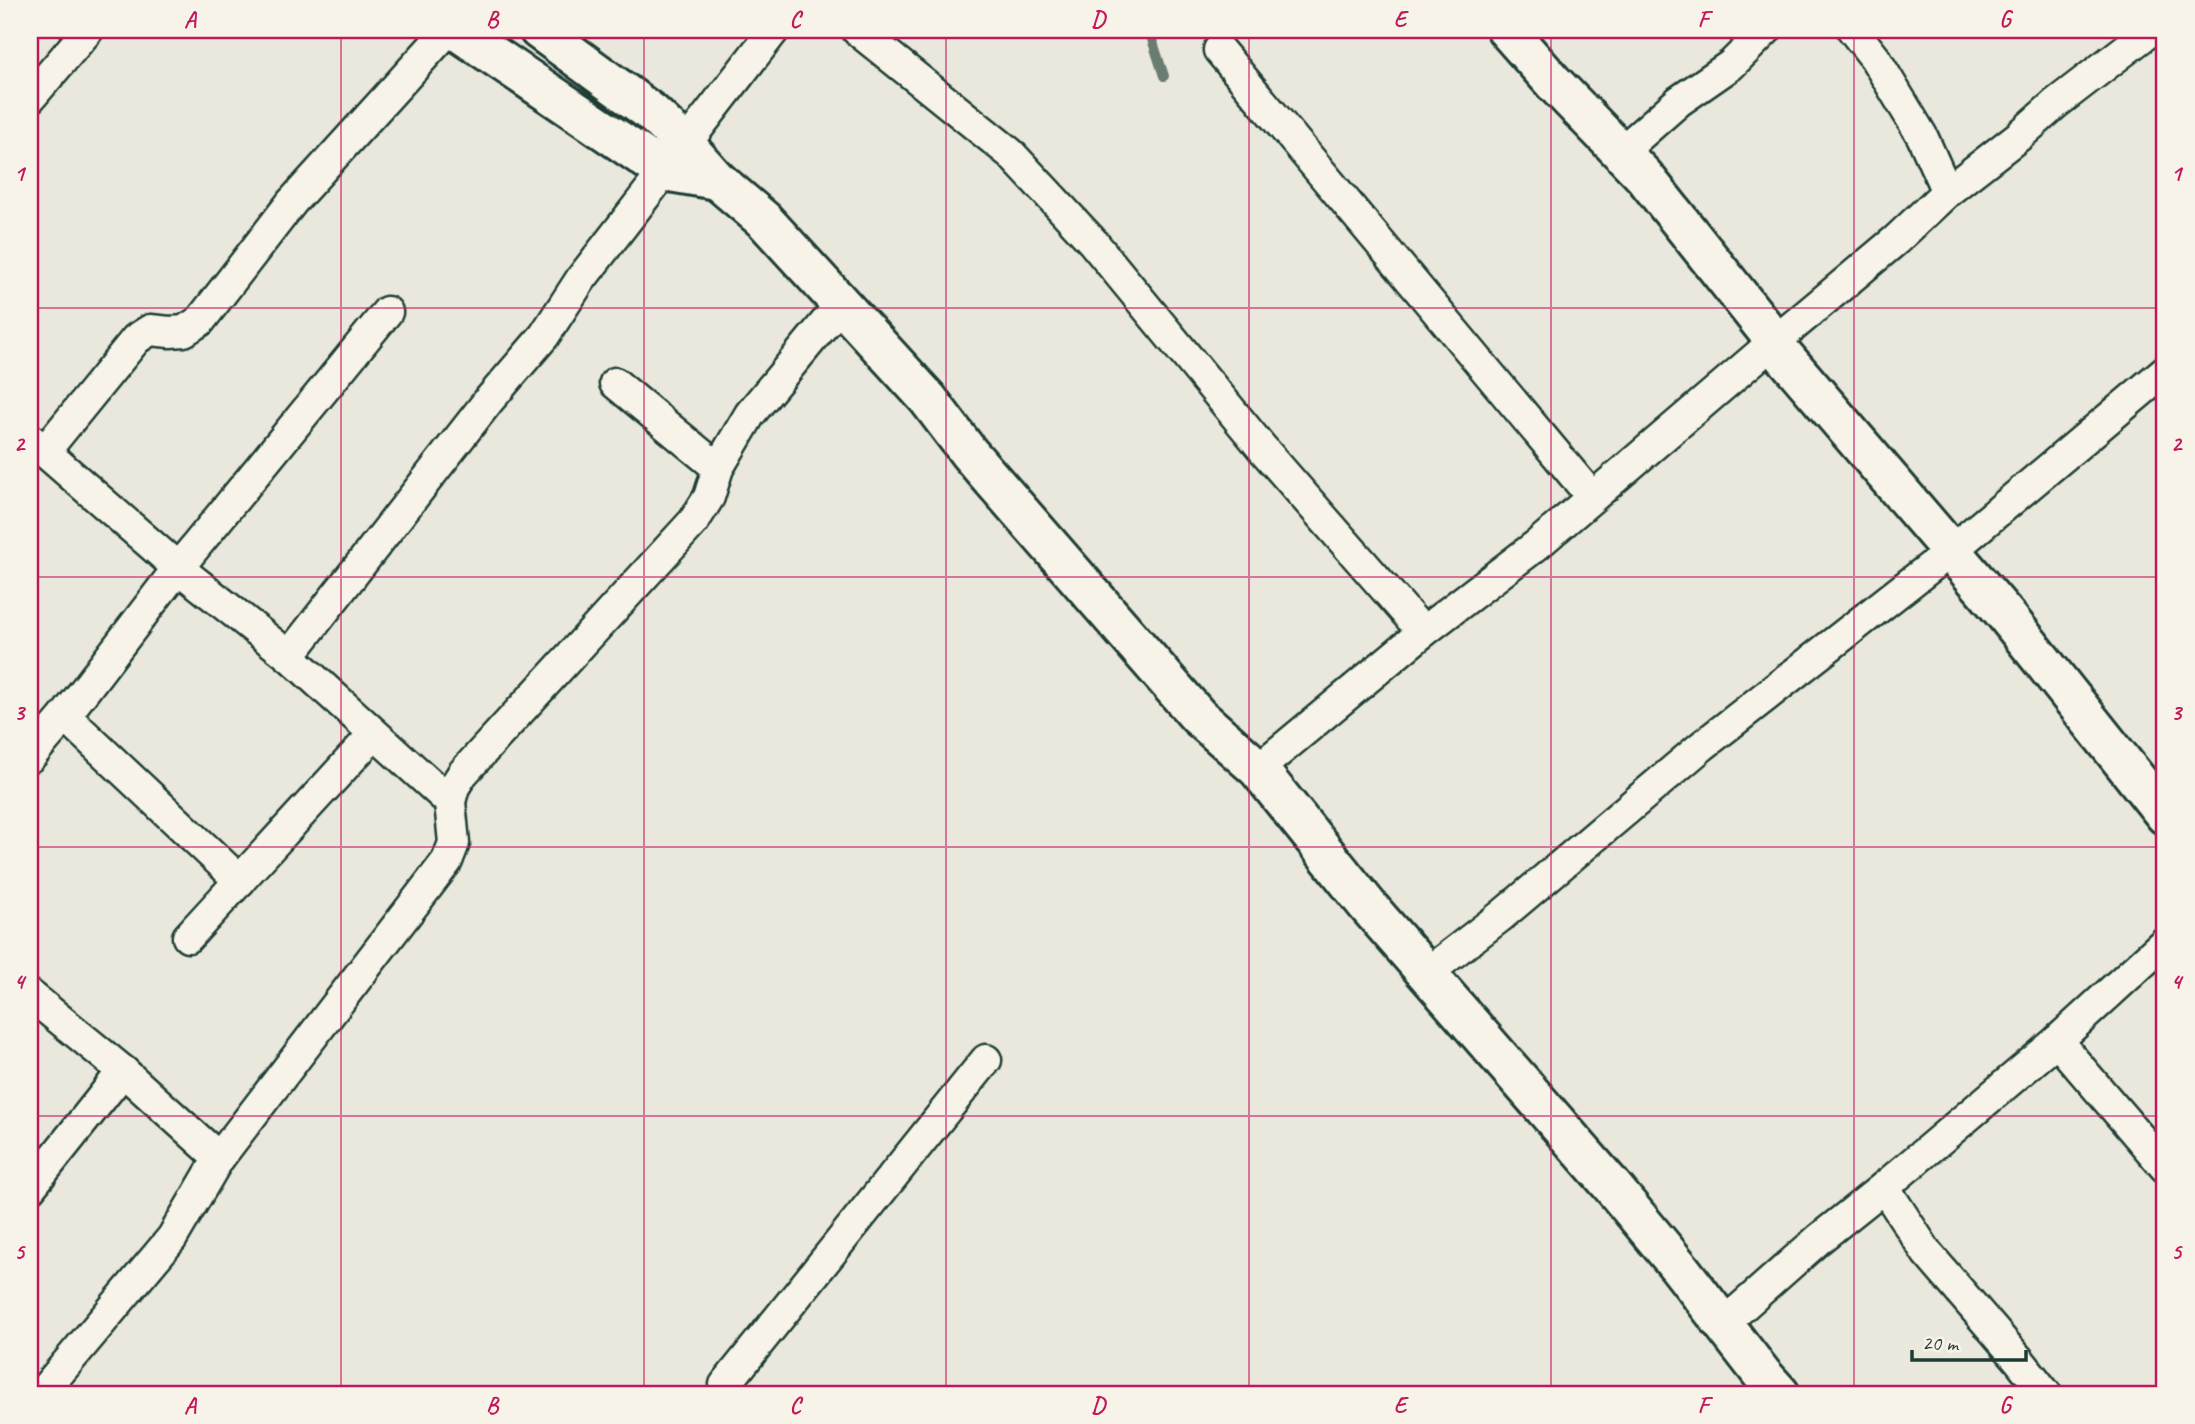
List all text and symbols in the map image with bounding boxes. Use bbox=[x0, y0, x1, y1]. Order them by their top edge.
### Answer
text: A bbox=[184, 5, 198, 34]
text: B bbox=[486, 5, 500, 34]
text: C bbox=[790, 5, 804, 34]
text: D bbox=[1091, 5, 1107, 34]
text: E bbox=[1394, 5, 1410, 34]
text: F bbox=[1698, 5, 1714, 34]
text: G bbox=[1999, 5, 2014, 34]
text: 1 bbox=[14, 159, 27, 188]
text: 1 bbox=[2171, 159, 2184, 188]
text: 2 bbox=[14, 429, 27, 458]
text: 2 bbox=[2171, 429, 2184, 458]
text: 3 bbox=[14, 698, 27, 727]
text: 3 bbox=[2171, 698, 2184, 727]
text: 4 bbox=[14, 967, 27, 996]
text: 4 bbox=[2171, 967, 2184, 996]
text: 5 bbox=[14, 1237, 26, 1266]
text: 5 bbox=[2171, 1237, 2183, 1266]
scale bar bbox=[1912, 1319, 2025, 1363]
text: 20 m bbox=[1922, 1330, 1960, 1356]
text: A bbox=[184, 1391, 198, 1420]
text: B bbox=[486, 1391, 500, 1420]
text: C bbox=[790, 1391, 804, 1420]
text: D bbox=[1091, 1391, 1107, 1420]
text: E bbox=[1394, 1391, 1410, 1420]
text: F bbox=[1698, 1391, 1714, 1420]
text: G bbox=[1999, 1391, 2014, 1420]

